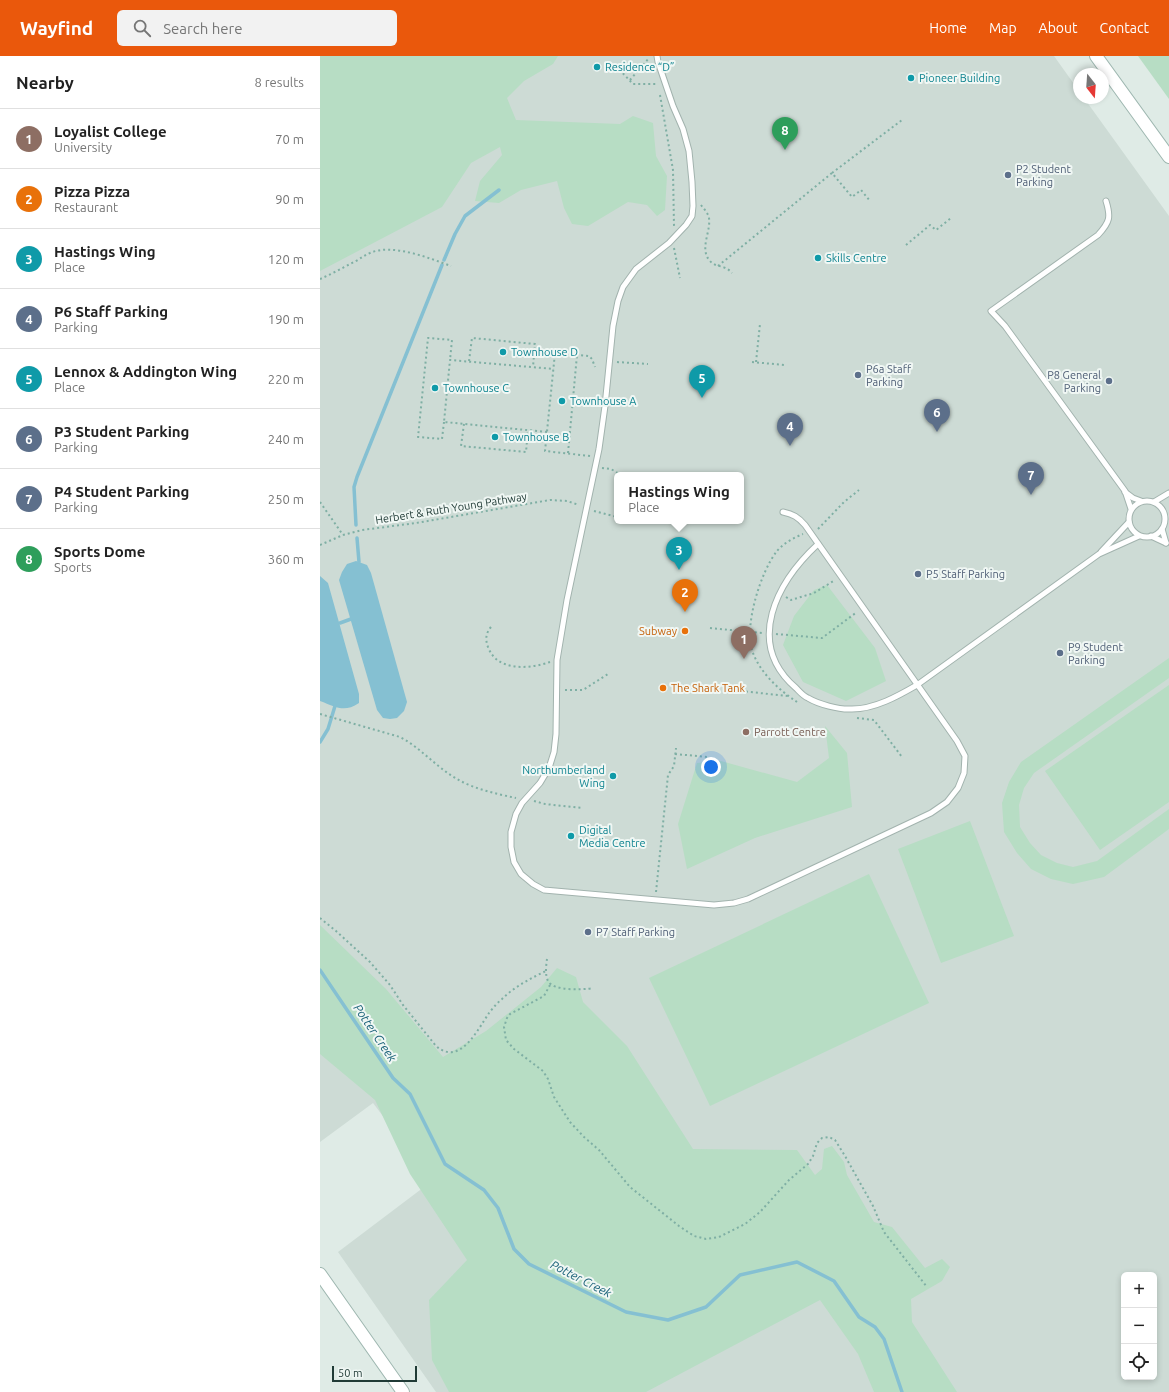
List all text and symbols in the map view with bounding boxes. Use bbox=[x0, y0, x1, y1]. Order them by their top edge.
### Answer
search box bbox=[117, 10, 397, 46]
text: Wayfind bbox=[20, 17, 93, 39]
icon: search bbox=[131, 17, 153, 39]
text: Search here bbox=[163, 20, 242, 37]
text: Home bbox=[929, 20, 967, 36]
text: Map bbox=[989, 20, 1017, 36]
text: About bbox=[1039, 20, 1078, 36]
text: Contact bbox=[1100, 20, 1149, 36]
place label: Residence “D” bbox=[605, 61, 674, 73]
marker: Residence “D” bbox=[592, 62, 602, 72]
north arrow bbox=[1073, 68, 1109, 104]
place label: Pioneer Building bbox=[919, 72, 1000, 84]
text: Nearby bbox=[16, 73, 74, 92]
marker: Pioneer Building bbox=[906, 73, 916, 83]
text: 8 results bbox=[254, 75, 304, 89]
pin: 8 bbox=[772, 117, 798, 150]
text: Loyalist College bbox=[54, 123, 167, 140]
text: 1 bbox=[25, 132, 33, 146]
text: 70 m bbox=[275, 132, 304, 146]
text: University bbox=[54, 140, 112, 154]
place label: P2 Student Parking bbox=[1016, 163, 1071, 188]
marker: P2 Student Parking bbox=[1003, 170, 1013, 180]
text: Pizza Pizza bbox=[54, 183, 130, 200]
text: 2 bbox=[25, 192, 33, 206]
text: 90 m bbox=[275, 192, 304, 206]
text: Restaurant bbox=[54, 200, 118, 214]
text: Hastings Wing bbox=[54, 243, 156, 260]
text: 3 bbox=[25, 252, 33, 266]
text: 120 m bbox=[268, 252, 304, 266]
place label: Skills Centre bbox=[826, 252, 887, 264]
marker: Skills Centre bbox=[813, 253, 823, 263]
text: Place bbox=[54, 260, 85, 274]
text: P6 Staff Parking bbox=[54, 303, 168, 320]
text: 4 bbox=[25, 312, 33, 326]
text: 190 m bbox=[268, 312, 304, 326]
text: Parking bbox=[54, 320, 98, 334]
place label: Townhouse D bbox=[511, 346, 578, 358]
marker: Townhouse D bbox=[498, 347, 508, 357]
text: Lennox & Addington Wing bbox=[54, 363, 237, 380]
place label: P6a Staff Parking bbox=[866, 363, 912, 388]
pin: 5 bbox=[689, 365, 715, 398]
place label: P8 General Parking bbox=[1047, 369, 1101, 394]
marker: P6a Staff Parking bbox=[853, 370, 863, 380]
text: 5 bbox=[25, 372, 33, 386]
text: 220 m bbox=[268, 372, 304, 386]
marker: P8 General Parking bbox=[1104, 376, 1114, 386]
text: Place bbox=[54, 380, 85, 394]
place label: Townhouse C bbox=[443, 382, 509, 394]
marker: Townhouse C bbox=[430, 383, 440, 393]
place label: Townhouse A bbox=[570, 395, 637, 407]
marker: Townhouse A bbox=[557, 396, 567, 406]
pin: 6 bbox=[924, 399, 950, 432]
pin: 4 bbox=[777, 413, 803, 446]
text: P3 Student Parking bbox=[54, 423, 189, 440]
place label: Townhouse B bbox=[503, 431, 569, 443]
text: 6 bbox=[25, 432, 33, 446]
text: 240 m bbox=[268, 432, 304, 446]
marker: Townhouse B bbox=[490, 432, 500, 442]
text: Parking bbox=[54, 440, 98, 454]
pin: 7 bbox=[1018, 462, 1044, 495]
popup bbox=[614, 472, 744, 524]
text: P4 Student Parking bbox=[54, 483, 189, 500]
text: Hastings Wing bbox=[628, 483, 730, 500]
street label: Herbert & Ruth Young Pathway bbox=[374, 490, 528, 526]
text: 7 bbox=[25, 492, 33, 506]
text: 250 m bbox=[268, 492, 304, 506]
text: Parking bbox=[54, 500, 98, 514]
text: Place bbox=[628, 500, 659, 514]
pin: 3 bbox=[666, 537, 692, 570]
text: Sports Dome bbox=[54, 543, 145, 560]
text: 8 bbox=[25, 552, 33, 566]
text: 360 m bbox=[268, 552, 304, 566]
text: Sports bbox=[54, 560, 92, 574]
place label: P5 Staff Parking bbox=[926, 568, 1005, 580]
marker: P5 Staff Parking bbox=[913, 569, 923, 579]
pin: 2 bbox=[672, 579, 698, 612]
place label: Subway bbox=[639, 625, 678, 637]
marker: Subway bbox=[680, 626, 690, 636]
pin: 1 bbox=[731, 626, 757, 659]
place label: P9 Student Parking bbox=[1068, 641, 1123, 666]
marker: P9 Student Parking bbox=[1055, 648, 1065, 658]
place label: The Shark Tank bbox=[671, 682, 746, 694]
marker: The Shark Tank bbox=[658, 683, 668, 693]
place label: Parrott Centre bbox=[754, 726, 826, 738]
marker: Parrott Centre bbox=[741, 727, 751, 737]
your location bbox=[701, 757, 721, 777]
place label: Northumberland Wing bbox=[522, 764, 605, 789]
marker: Northumberland Wing bbox=[608, 771, 618, 781]
place label: Digital Media Centre bbox=[579, 824, 646, 849]
marker: Digital Media Centre bbox=[566, 831, 576, 841]
place label: P7 Staff Parking bbox=[596, 926, 675, 938]
marker: P7 Staff Parking bbox=[583, 927, 593, 937]
water label: Potter Creek bbox=[351, 1001, 400, 1065]
water label: Potter Creek bbox=[549, 1258, 615, 1300]
map controls bbox=[1121, 1272, 1157, 1380]
button: + bbox=[1121, 1272, 1157, 1308]
button: − bbox=[1121, 1308, 1157, 1344]
button: locate bbox=[1121, 1344, 1157, 1380]
scale bar bbox=[332, 1364, 417, 1383]
text: 50 m bbox=[338, 1367, 362, 1379]

